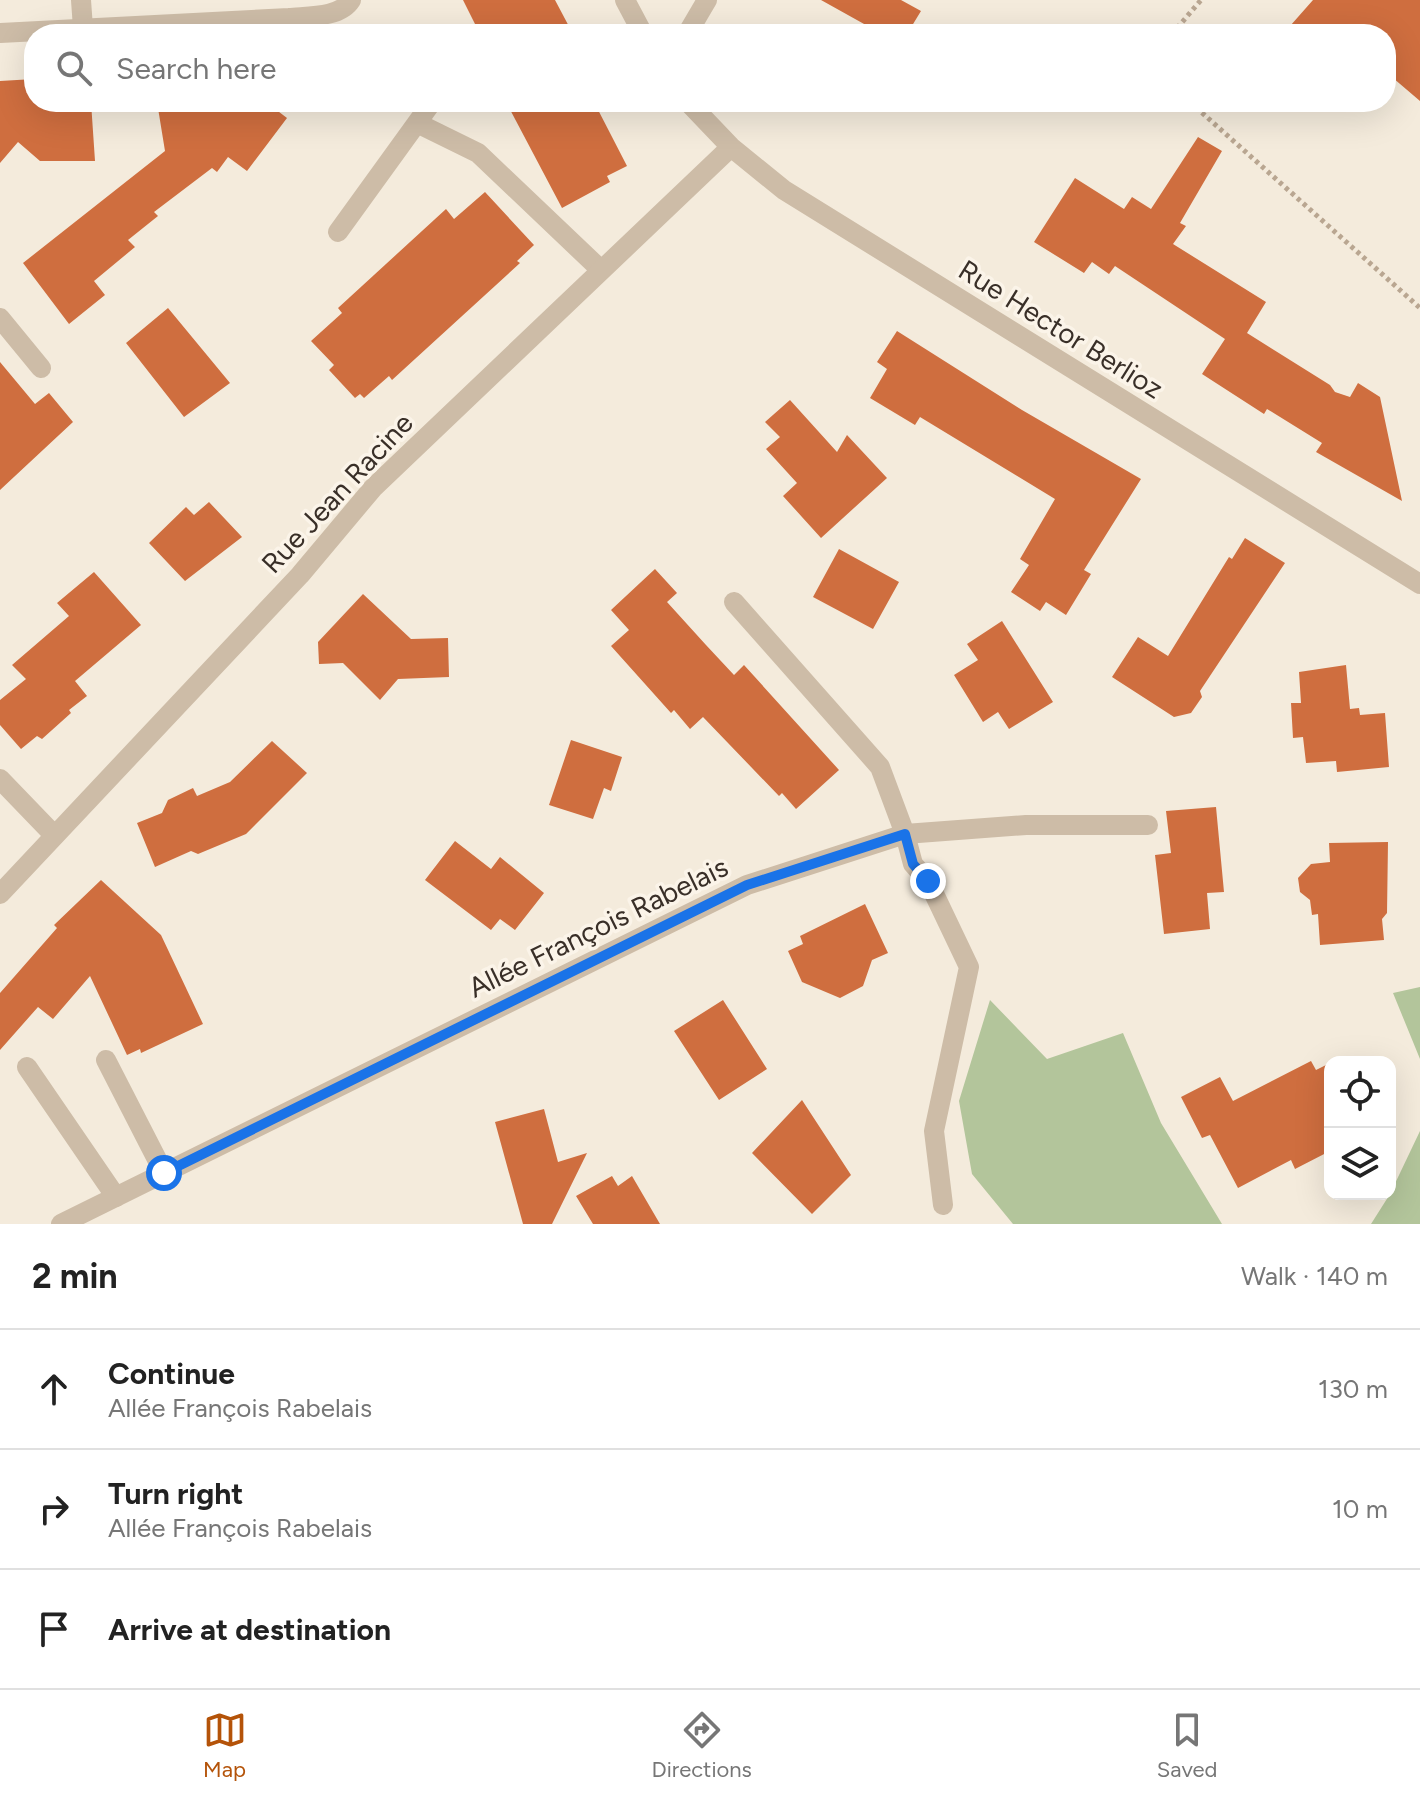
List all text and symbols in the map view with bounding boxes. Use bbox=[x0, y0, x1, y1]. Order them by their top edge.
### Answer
search box bbox=[24, 24, 1396, 112]
icon: search bbox=[52, 46, 96, 90]
text: Search here bbox=[116, 50, 276, 87]
street label: Rue Hector Berlioz bbox=[953, 252, 1169, 406]
street label: Rue Jean Racine bbox=[254, 406, 420, 580]
street label: Allée François Rabelais bbox=[463, 849, 733, 1005]
route end bbox=[910, 863, 946, 899]
map controls bbox=[1324, 1056, 1396, 1200]
button: locate bbox=[1324, 1056, 1396, 1128]
button: layers bbox=[1324, 1128, 1396, 1200]
route start bbox=[146, 1155, 182, 1191]
text: 2 min bbox=[32, 1256, 118, 1297]
text: Walk · 140 m bbox=[1241, 1260, 1388, 1292]
text: Continue bbox=[108, 1355, 235, 1392]
icon: ahead bbox=[32, 1367, 76, 1411]
text: 130 m bbox=[1318, 1373, 1388, 1405]
text: Allée François Rabelais bbox=[108, 1392, 372, 1424]
text: Turn right bbox=[108, 1475, 243, 1512]
icon: right bbox=[32, 1487, 76, 1531]
text: 10 m bbox=[1332, 1493, 1388, 1525]
text: Allée François Rabelais bbox=[108, 1512, 372, 1544]
icon: arrive bbox=[32, 1607, 76, 1651]
text: Arrive at destination bbox=[108, 1611, 391, 1648]
tab: Map bbox=[203, 1708, 247, 1783]
tab: Directions bbox=[652, 1708, 752, 1783]
tab: Saved bbox=[1157, 1708, 1217, 1783]

